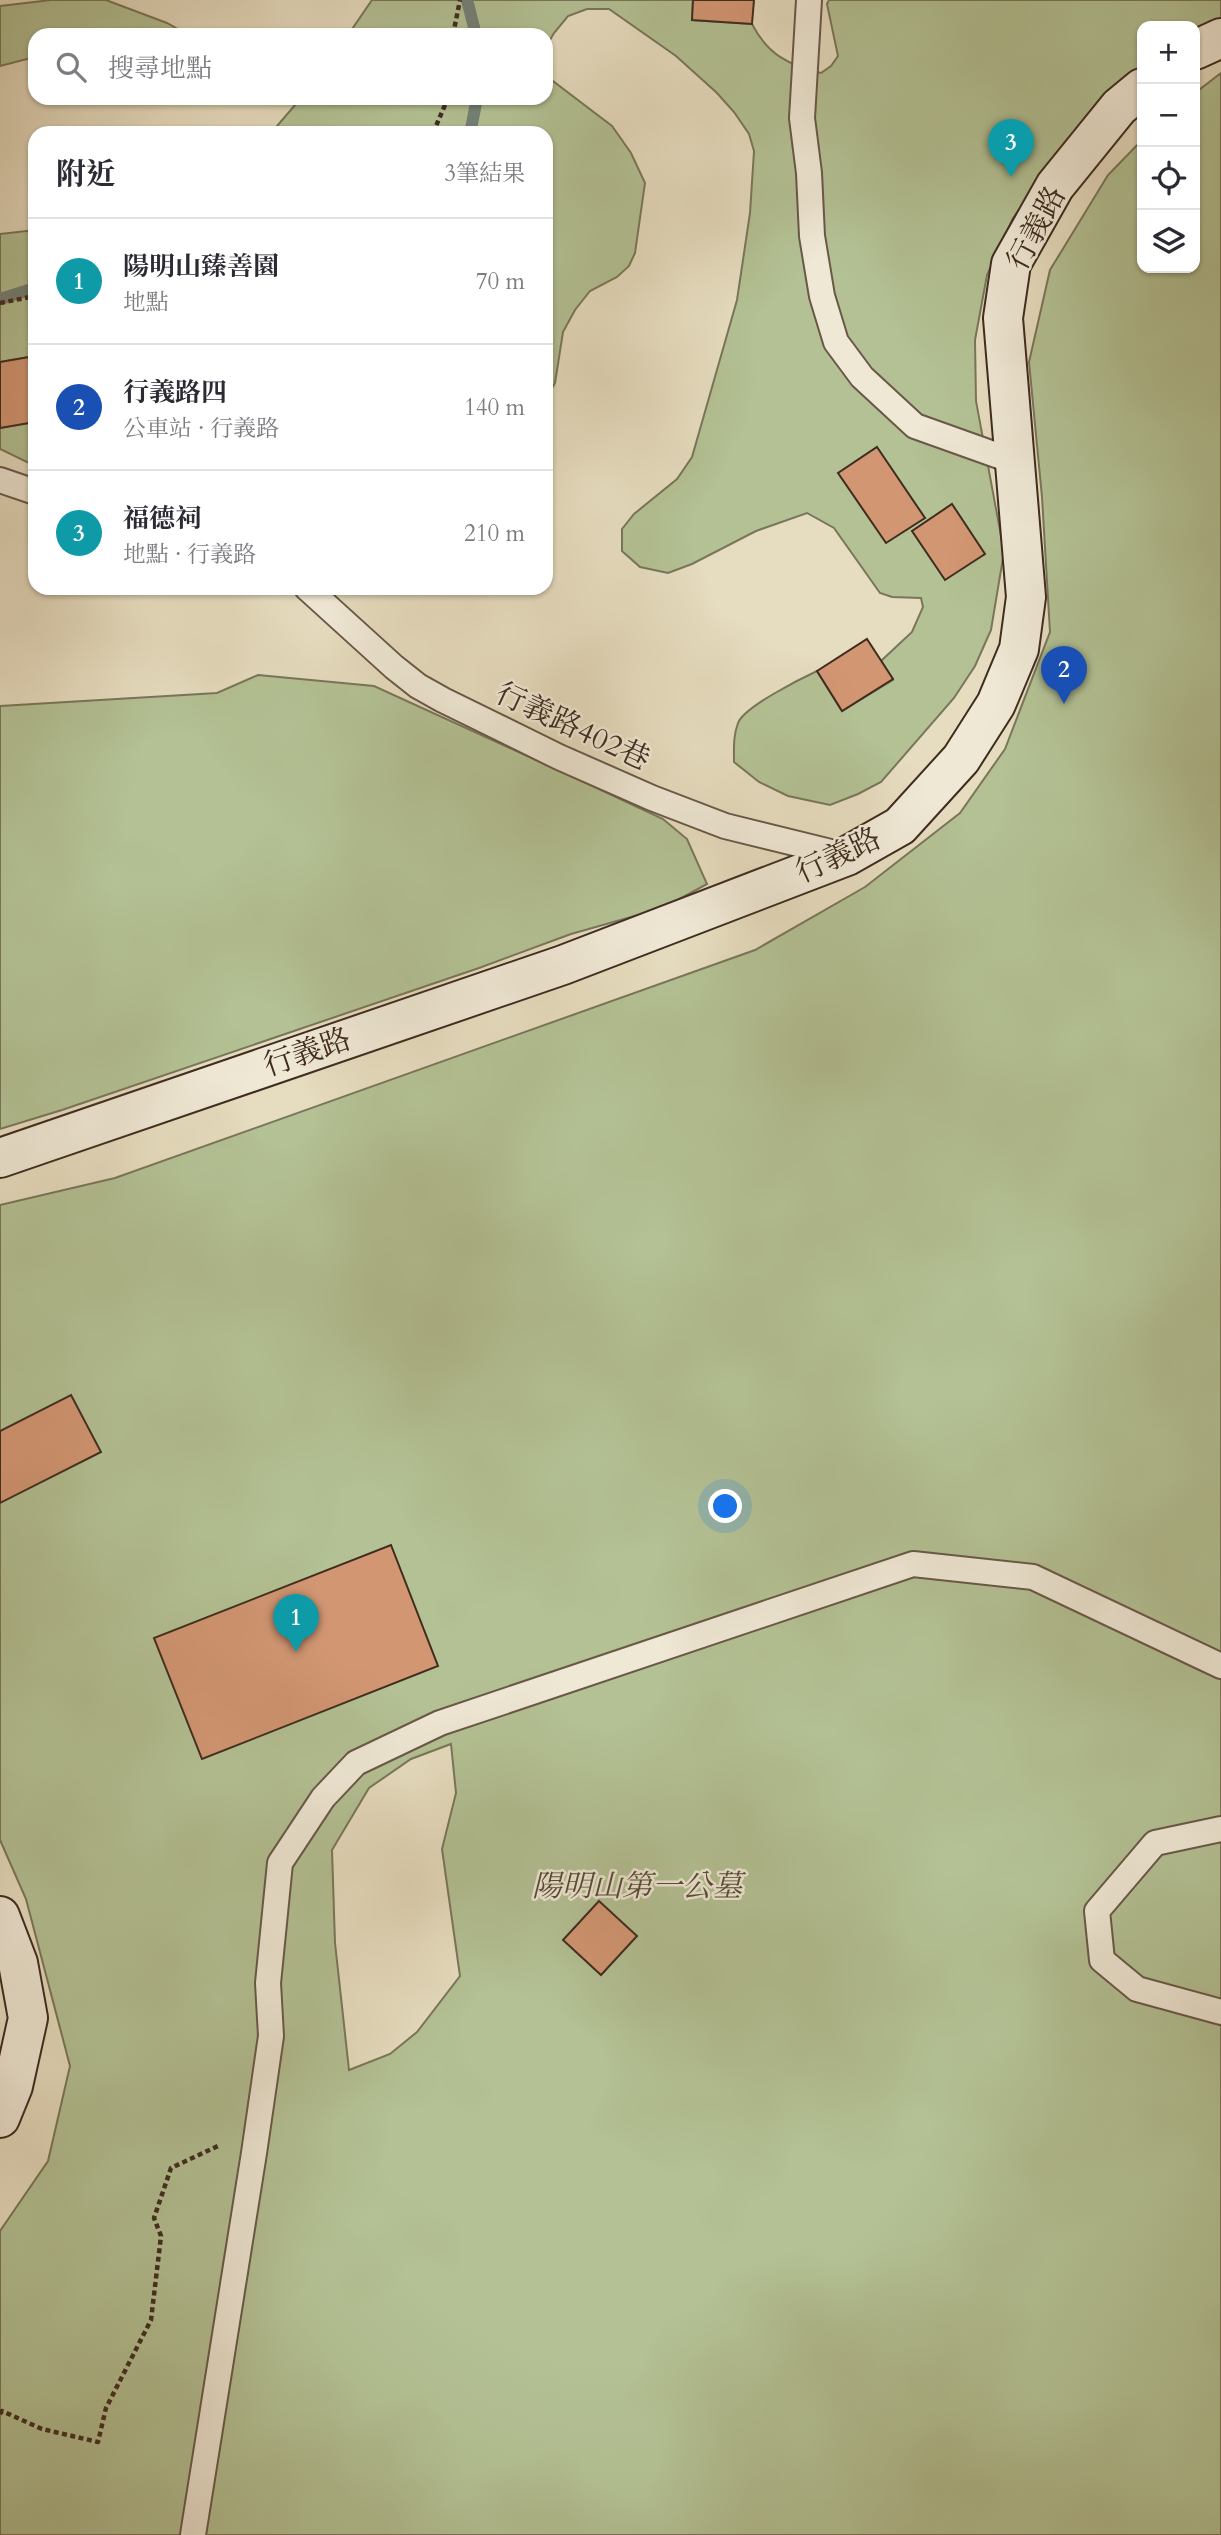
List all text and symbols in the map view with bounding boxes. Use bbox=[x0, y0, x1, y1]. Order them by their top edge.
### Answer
map controls bbox=[1137, 21, 1200, 273]
button: + bbox=[1137, 21, 1200, 84]
search box bbox=[28, 28, 553, 105]
icon: search bbox=[52, 48, 90, 86]
text: 搜尋地點 bbox=[108, 51, 212, 86]
button: − bbox=[1137, 84, 1200, 147]
pin: 3 bbox=[988, 119, 1034, 177]
button: locate bbox=[1137, 147, 1200, 210]
text: 附近 bbox=[56, 154, 116, 195]
text: 3筆結果 bbox=[444, 158, 525, 189]
street label: 行義路 bbox=[997, 179, 1076, 278]
button: layers bbox=[1137, 210, 1200, 273]
text: 陽明山臻善園 bbox=[123, 249, 279, 284]
text: 1 bbox=[73, 266, 85, 297]
text: 70 m bbox=[476, 266, 525, 297]
text: 地點 bbox=[123, 287, 169, 318]
text: 行義路四 bbox=[123, 375, 227, 410]
text: 2 bbox=[73, 392, 85, 423]
text: 140 m bbox=[464, 392, 525, 423]
text: 公車站 · 行義路 bbox=[123, 413, 279, 444]
text: 福德祠 bbox=[123, 501, 201, 536]
text: 3 bbox=[73, 518, 85, 549]
text: 210 m bbox=[464, 518, 525, 549]
text: 地點 · 行義路 bbox=[123, 539, 256, 570]
pin: 2 bbox=[1041, 646, 1087, 704]
street label: 行義路402巷 bbox=[489, 673, 657, 780]
street label: 行義路 bbox=[789, 818, 888, 893]
street label: 行義路 bbox=[258, 1018, 356, 1087]
your location bbox=[708, 1489, 742, 1523]
pin: 1 bbox=[273, 1594, 319, 1652]
park label: 陽明山第一公墓 bbox=[532, 1866, 747, 1907]

